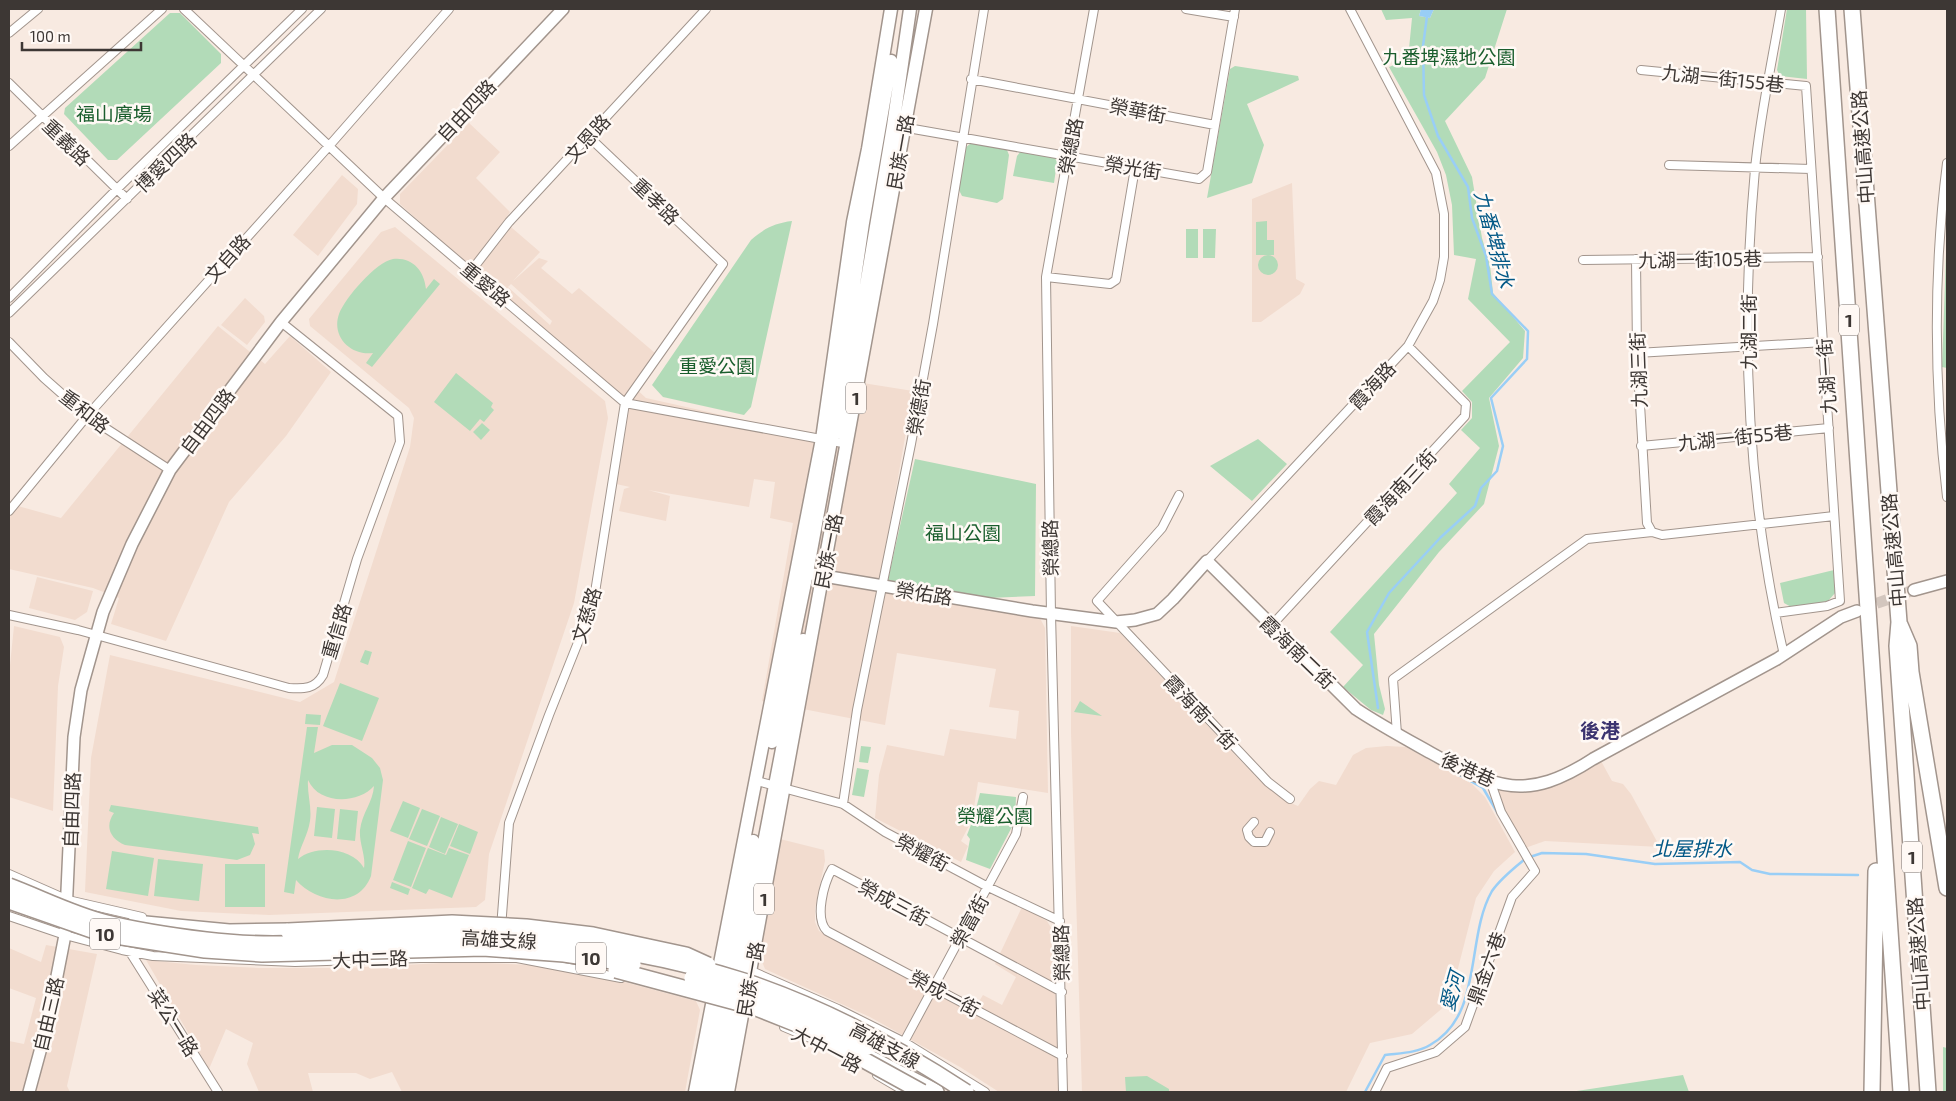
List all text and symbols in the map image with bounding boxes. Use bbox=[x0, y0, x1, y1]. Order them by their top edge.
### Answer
scale bar bbox=[22, 20, 141, 52]
text: 100 m bbox=[30, 27, 71, 45]
park label: 九番埤濕地公園 bbox=[1382, 45, 1516, 68]
street label: 九湖一街155巷 bbox=[1661, 60, 1785, 96]
street label: 自由四路 bbox=[432, 74, 500, 146]
street label: 中山高速公路 bbox=[1847, 89, 1877, 205]
street label: 榮華街 bbox=[1108, 93, 1168, 127]
park label: 福山廣場 bbox=[76, 102, 152, 125]
street label: 文恩路 bbox=[559, 109, 615, 167]
street label: 民族一路 bbox=[882, 113, 918, 191]
street label: 重義路 bbox=[39, 114, 95, 170]
street label: 榮總路 bbox=[1053, 116, 1087, 176]
street label: 博愛四路 bbox=[130, 127, 200, 197]
street label: 榮光街 bbox=[1103, 151, 1163, 183]
street label: 重孝路 bbox=[628, 173, 684, 229]
water label: 九番埤排水 bbox=[1470, 188, 1520, 291]
street label: 文自路 bbox=[199, 229, 255, 287]
street label: 九湖一街105巷 bbox=[1638, 246, 1762, 272]
street label: 重愛路 bbox=[457, 257, 515, 311]
street label: 九湖二街 bbox=[1737, 294, 1760, 370]
road number: 1 bbox=[1839, 304, 1859, 336]
street label: 九湖三街 bbox=[1625, 332, 1651, 408]
street label: 九湖一街 bbox=[1812, 337, 1840, 415]
park label: 重愛公園 bbox=[679, 354, 755, 377]
street label: 霞海路 bbox=[1344, 356, 1400, 414]
street label: 榮德街 bbox=[902, 377, 934, 437]
road number: 1 bbox=[846, 382, 866, 413]
street label: 重和路 bbox=[55, 384, 115, 438]
street label: 自由四路 bbox=[175, 384, 239, 458]
street label: 九湖一街55巷 bbox=[1676, 420, 1794, 454]
street label: 霞海南三街 bbox=[1359, 444, 1441, 530]
street label: 中山高速公路 bbox=[1877, 492, 1909, 608]
street label: 民族一路 bbox=[809, 511, 847, 591]
street label: 榮總路 bbox=[1038, 519, 1062, 577]
park label: 福山公園 bbox=[925, 521, 1001, 544]
street label: 榮佑路 bbox=[894, 577, 954, 609]
street label: 文慈路 bbox=[567, 584, 605, 646]
street label: 重信路 bbox=[317, 600, 355, 662]
street label: 霞海南二街 bbox=[1256, 611, 1340, 693]
street label: 霞海南一街 bbox=[1160, 670, 1242, 754]
district label: 後港 bbox=[1580, 718, 1620, 742]
street label: 後港巷 bbox=[1437, 747, 1499, 791]
street label: 自由四路 bbox=[58, 772, 84, 848]
park label: 榮耀公園 bbox=[957, 804, 1033, 827]
street label: 榮耀街 bbox=[892, 828, 954, 876]
water label: 北屋排水 bbox=[1652, 836, 1733, 860]
road number: 1 bbox=[1902, 842, 1922, 872]
street label: 榮成三街 bbox=[855, 874, 933, 930]
road number: 1 bbox=[754, 884, 774, 914]
street label: 榮富街 bbox=[945, 890, 993, 952]
street label: 中山高速公路 bbox=[1903, 896, 1933, 1012]
road number: 10 bbox=[90, 919, 120, 950]
street label: 榮總路 bbox=[1049, 924, 1073, 982]
street label: 高雄支線 bbox=[460, 926, 538, 952]
street label: 鼎金六巷 bbox=[1462, 928, 1510, 1008]
street label: 民族一路 bbox=[732, 940, 768, 1018]
road number: 10 bbox=[576, 942, 606, 974]
street label: 大中二路 bbox=[332, 946, 408, 972]
street label: 榮成一街 bbox=[906, 965, 984, 1021]
water label: 愛河 bbox=[1434, 965, 1469, 1014]
street label: 自由三路 bbox=[28, 974, 68, 1054]
street label: 菜公一路 bbox=[144, 984, 204, 1060]
street label: 高雄支線 bbox=[846, 1017, 924, 1073]
street label: 大中一路 bbox=[788, 1021, 866, 1077]

